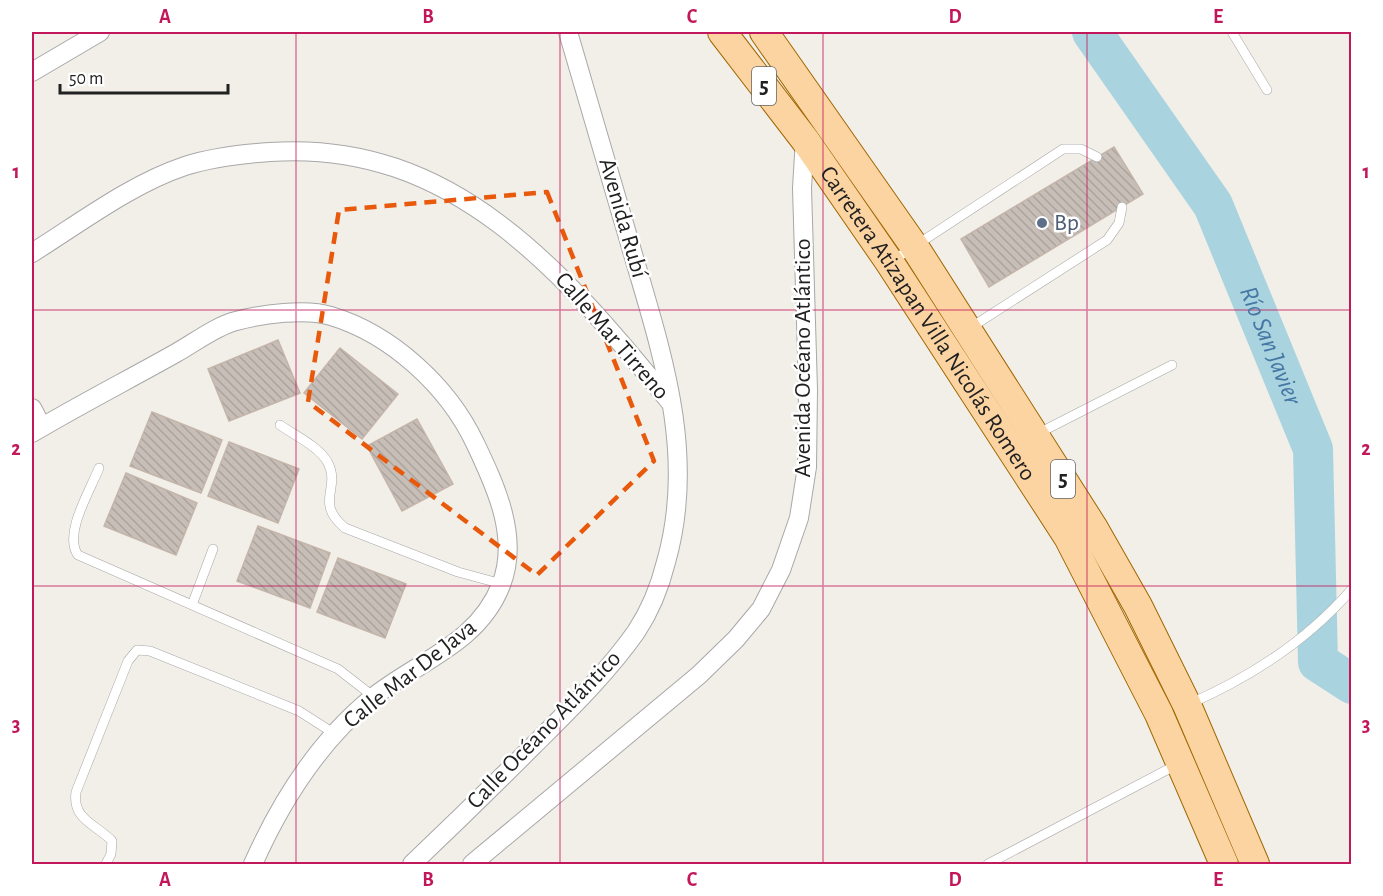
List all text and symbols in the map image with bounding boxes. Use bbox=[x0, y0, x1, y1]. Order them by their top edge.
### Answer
text: A bbox=[159, 7, 171, 27]
text: B bbox=[422, 7, 434, 27]
text: C bbox=[687, 7, 698, 27]
text: D bbox=[948, 7, 962, 27]
text: E bbox=[1213, 7, 1223, 27]
scale bar bbox=[60, 57, 228, 95]
road number: 5 bbox=[752, 67, 776, 105]
text: 50 m bbox=[69, 70, 103, 88]
street label: Avenida Rubí bbox=[594, 155, 652, 281]
text: 1 bbox=[12, 162, 20, 182]
street label: Carretera Atizapan Villa Nicolás Romero bbox=[815, 162, 1040, 485]
text: 1 bbox=[1362, 162, 1370, 182]
place label: Bp bbox=[1054, 211, 1079, 235]
marker: Bp bbox=[1035, 216, 1049, 230]
street label: Avenida Océano Atlántico bbox=[791, 238, 815, 478]
street label: Calle Mar Tirreno bbox=[550, 268, 674, 404]
water label: Río San Javier bbox=[1235, 283, 1307, 410]
text: 2 bbox=[11, 439, 21, 459]
text: 2 bbox=[1361, 439, 1371, 459]
road number: 5 bbox=[1051, 460, 1075, 498]
street label: Calle Mar De Java bbox=[339, 615, 481, 733]
street label: Calle Océano Atlántico bbox=[463, 646, 625, 814]
text: 3 bbox=[12, 715, 20, 735]
text: 3 bbox=[1362, 715, 1370, 735]
text: A bbox=[159, 870, 171, 890]
text: B bbox=[422, 870, 434, 890]
text: C bbox=[687, 870, 698, 890]
text: D bbox=[948, 870, 962, 890]
text: E bbox=[1213, 870, 1223, 890]

